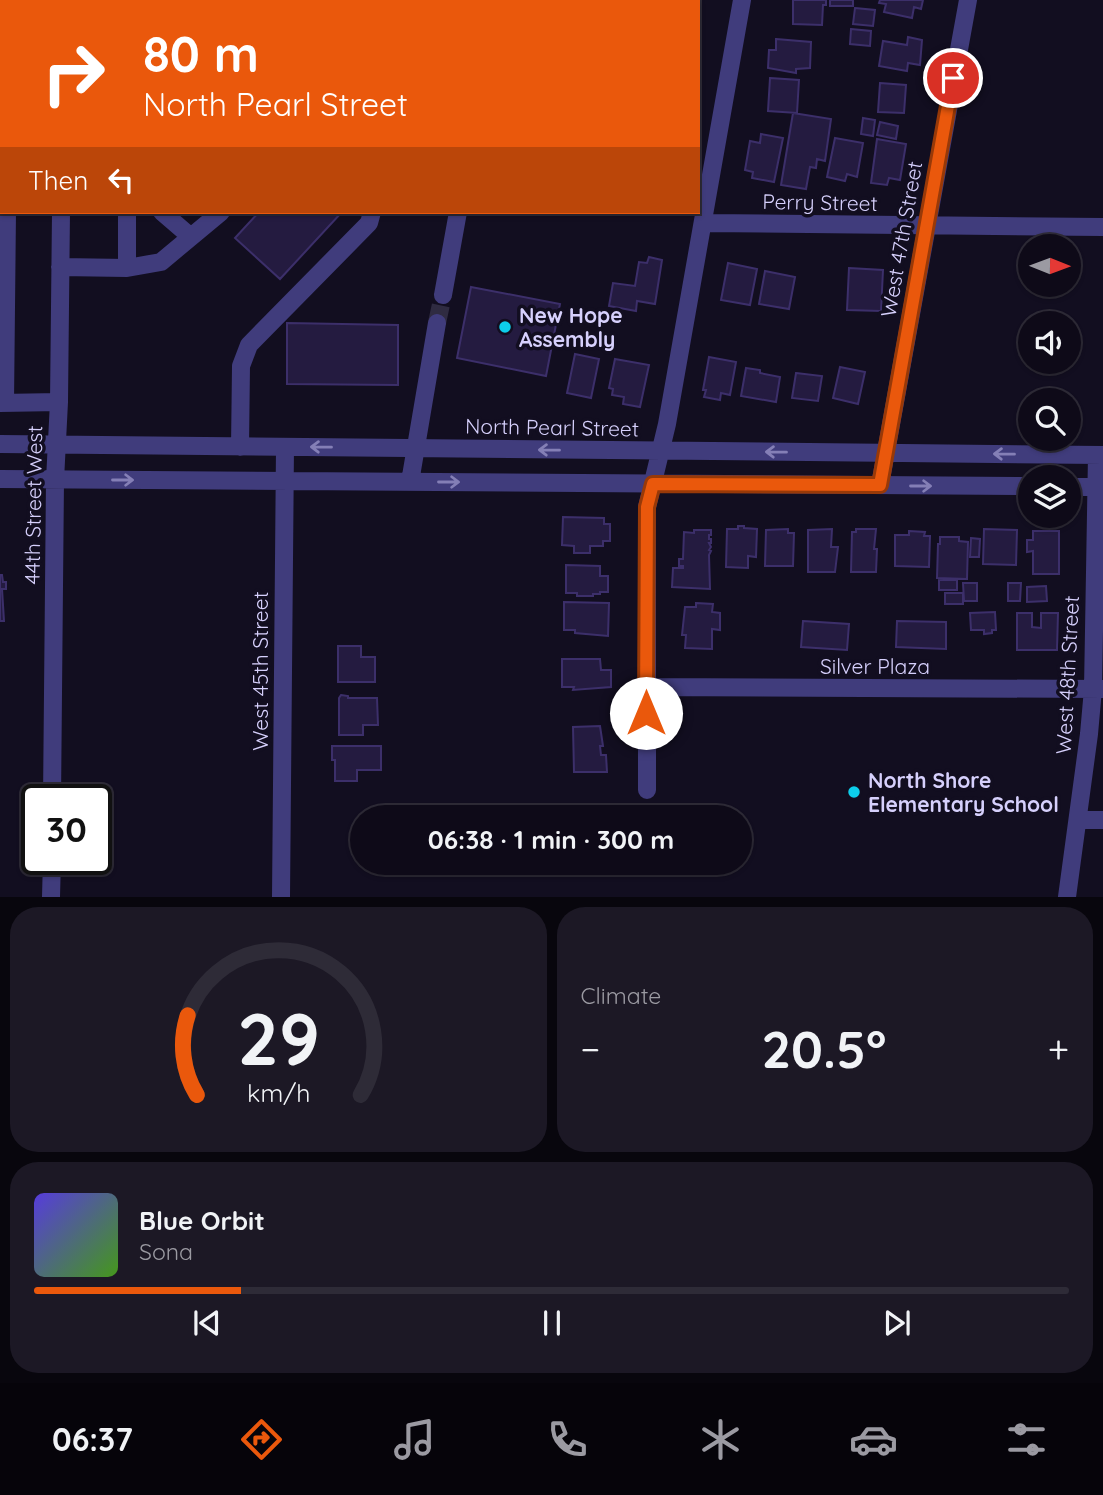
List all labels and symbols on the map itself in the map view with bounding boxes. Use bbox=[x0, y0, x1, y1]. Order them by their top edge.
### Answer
pin bbox=[923, 48, 983, 108]
street label: West 47th Street bbox=[874, 159, 928, 319]
street label: Perry Street bbox=[762, 188, 878, 216]
north arrow bbox=[1018, 234, 1082, 298]
place label: New Hope Assembly bbox=[519, 302, 623, 352]
marker: New Hope Assembly bbox=[497, 319, 513, 335]
street label: North Pearl Street bbox=[465, 412, 639, 442]
street label: 44th Street West bbox=[19, 425, 47, 585]
one-way arrow bbox=[310, 440, 333, 454]
one-way arrow bbox=[538, 443, 561, 456]
one-way arrow bbox=[765, 445, 788, 459]
one-way arrow bbox=[993, 447, 1016, 461]
one-way arrow bbox=[111, 473, 134, 487]
one-way arrow bbox=[437, 476, 460, 489]
one-way arrow bbox=[909, 479, 932, 493]
street label: West 45th Street bbox=[247, 591, 273, 751]
street label: West 48th Street bbox=[1050, 595, 1084, 755]
street label: Silver Plaza bbox=[820, 653, 930, 679]
position arrow bbox=[609, 676, 683, 750]
place label: North Shore Elementary School bbox=[868, 767, 1059, 817]
speed limit sign: 30 bbox=[21, 784, 112, 875]
marker: North Shore Elementary School bbox=[846, 784, 862, 800]

